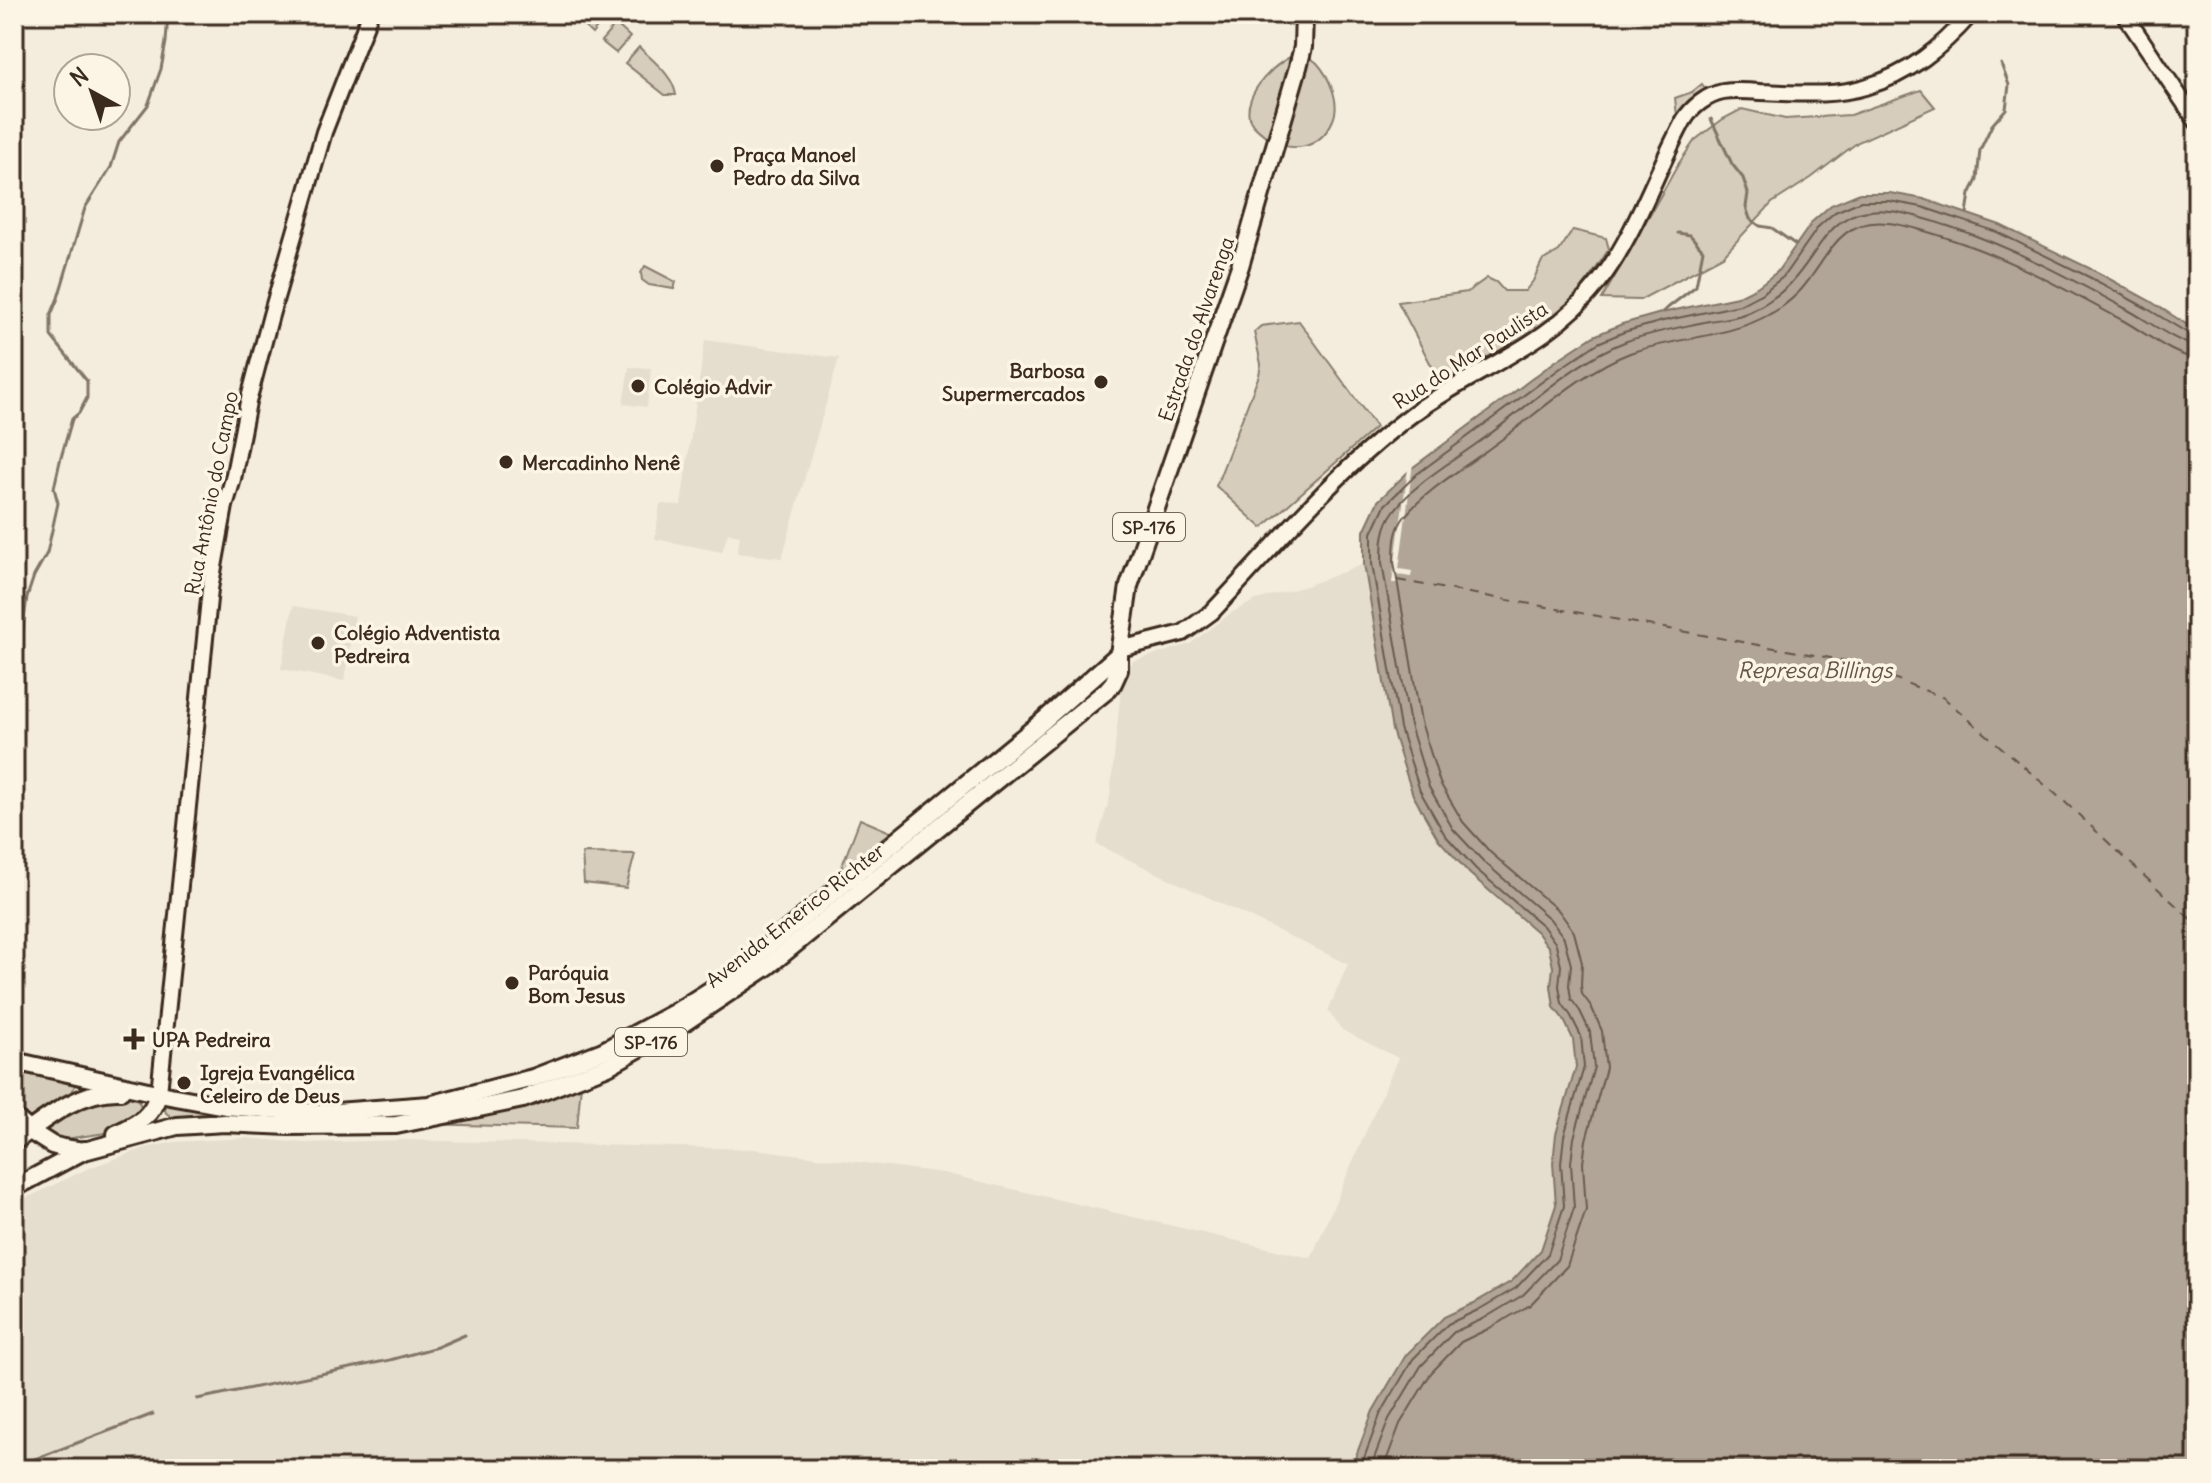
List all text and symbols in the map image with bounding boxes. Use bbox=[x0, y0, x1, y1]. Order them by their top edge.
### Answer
north arrow bbox=[52, 52, 132, 132]
text: N bbox=[64, 61, 94, 92]
place label: Praça Manoel Pedro da Silva bbox=[733, 142, 860, 190]
marker: Praça Manoel Pedro da Silva bbox=[708, 157, 726, 175]
street label: Estrada do Alvarenga bbox=[1153, 233, 1239, 425]
street label: Rua do Mar Paulista bbox=[1388, 296, 1552, 414]
place label: Barbosa Supermercados bbox=[942, 358, 1086, 406]
marker: Barbosa Supermercados bbox=[1092, 373, 1110, 391]
place label: Colégio Advir bbox=[654, 374, 773, 399]
marker: Colégio Advir bbox=[629, 377, 647, 395]
street label: Rua Antônio do Campo bbox=[179, 389, 243, 597]
place label: Mercadinho Nenê bbox=[522, 450, 681, 475]
marker: Mercadinho Nenê bbox=[497, 453, 515, 471]
road number: SP-176 bbox=[1113, 513, 1185, 541]
place label: Colégio Adventista Pedreira bbox=[334, 620, 501, 668]
marker: Colégio Adventista Pedreira bbox=[309, 634, 327, 652]
water label: Represa Billings bbox=[1737, 656, 1895, 684]
street label: Avenida Emerico Richter bbox=[701, 837, 889, 993]
place label: Paróquia Bom Jesus bbox=[528, 960, 625, 1008]
marker: Paróquia Bom Jesus bbox=[503, 974, 521, 992]
place label: UPA Pedreira bbox=[152, 1027, 271, 1052]
marker: UPA Pedreira bbox=[123, 1028, 145, 1050]
road number: SP-176 bbox=[615, 1028, 687, 1056]
place label: Igreja Evangélica Celeiro de Deus bbox=[200, 1060, 355, 1108]
marker: Igreja Evangélica Celeiro de Deus bbox=[175, 1074, 193, 1092]

